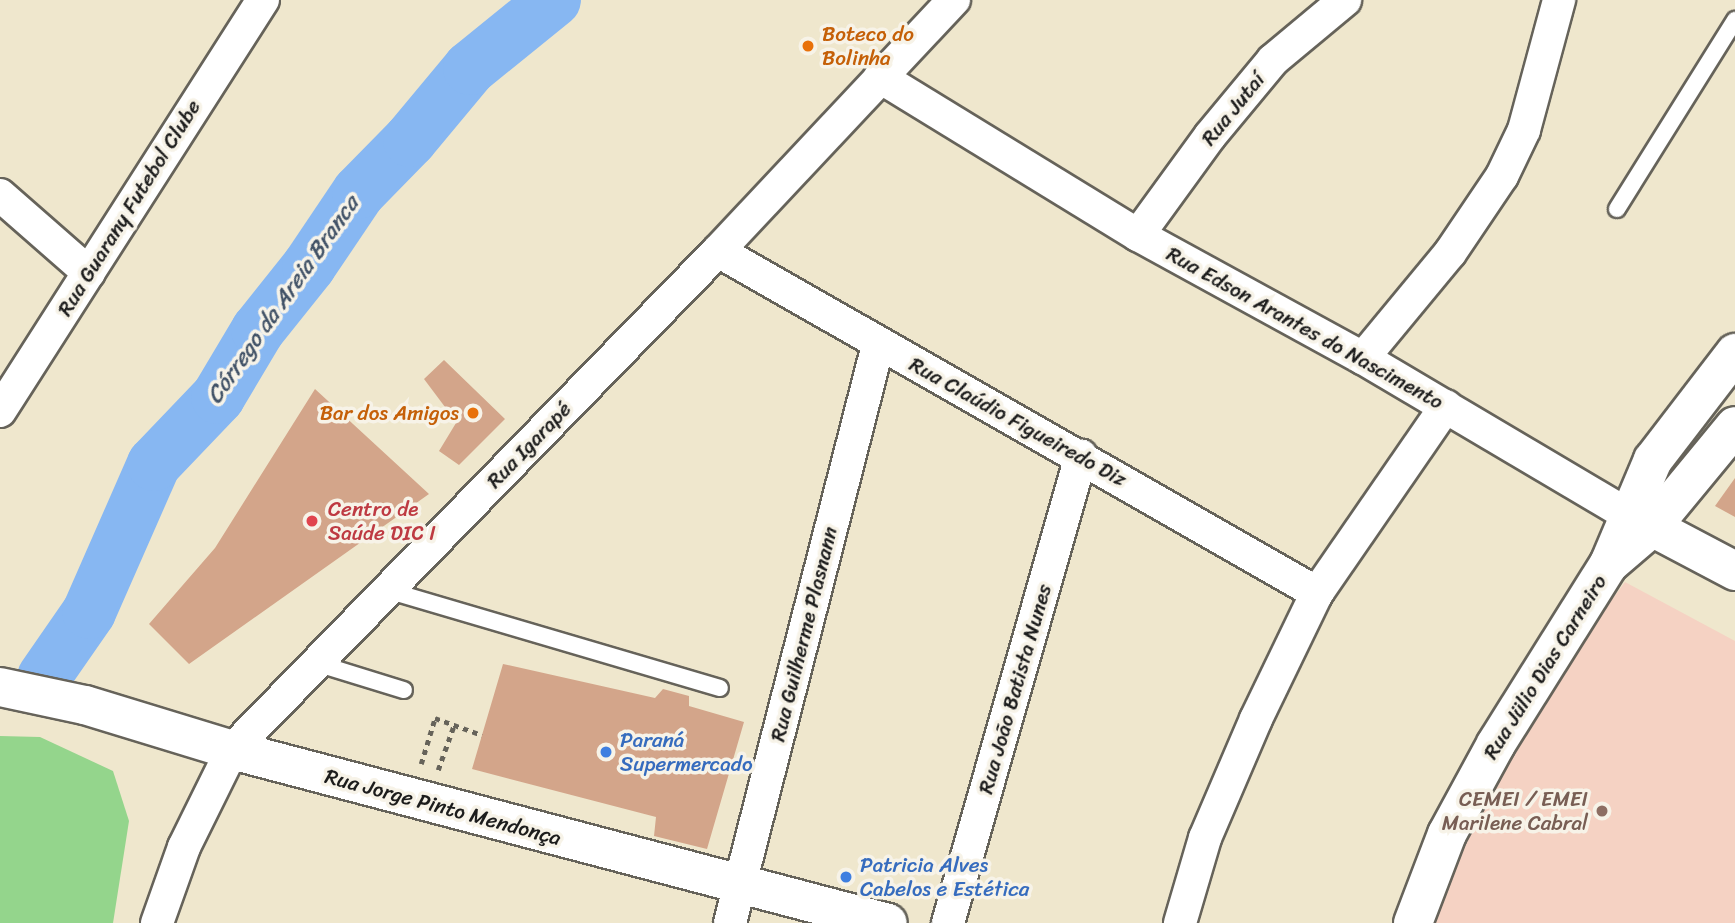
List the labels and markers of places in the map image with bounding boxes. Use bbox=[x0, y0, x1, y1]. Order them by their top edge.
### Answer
place label: Boteco do Bolinha bbox=[822, 21, 914, 71]
marker: Boteco do Bolinha bbox=[800, 38, 816, 54]
place label: Bar dos Amigos bbox=[319, 400, 459, 426]
marker: Bar dos Amigos bbox=[465, 405, 481, 421]
place label: Centro de Saúde DIC I bbox=[328, 496, 438, 546]
marker: Centro de Saúde DIC I bbox=[302, 511, 322, 531]
place label: Paraná Supermercado bbox=[620, 727, 753, 777]
marker: Paraná Supermercado bbox=[598, 744, 614, 760]
place label: CEMEI / EMEI Marilene Cabral bbox=[1442, 786, 1588, 836]
marker: CEMEI / EMEI Marilene Cabral bbox=[1594, 803, 1610, 819]
place label: Patricia Alves Cabelos e Estética bbox=[860, 852, 1029, 902]
marker: Patricia Alves Cabelos e Estética bbox=[838, 869, 854, 885]

